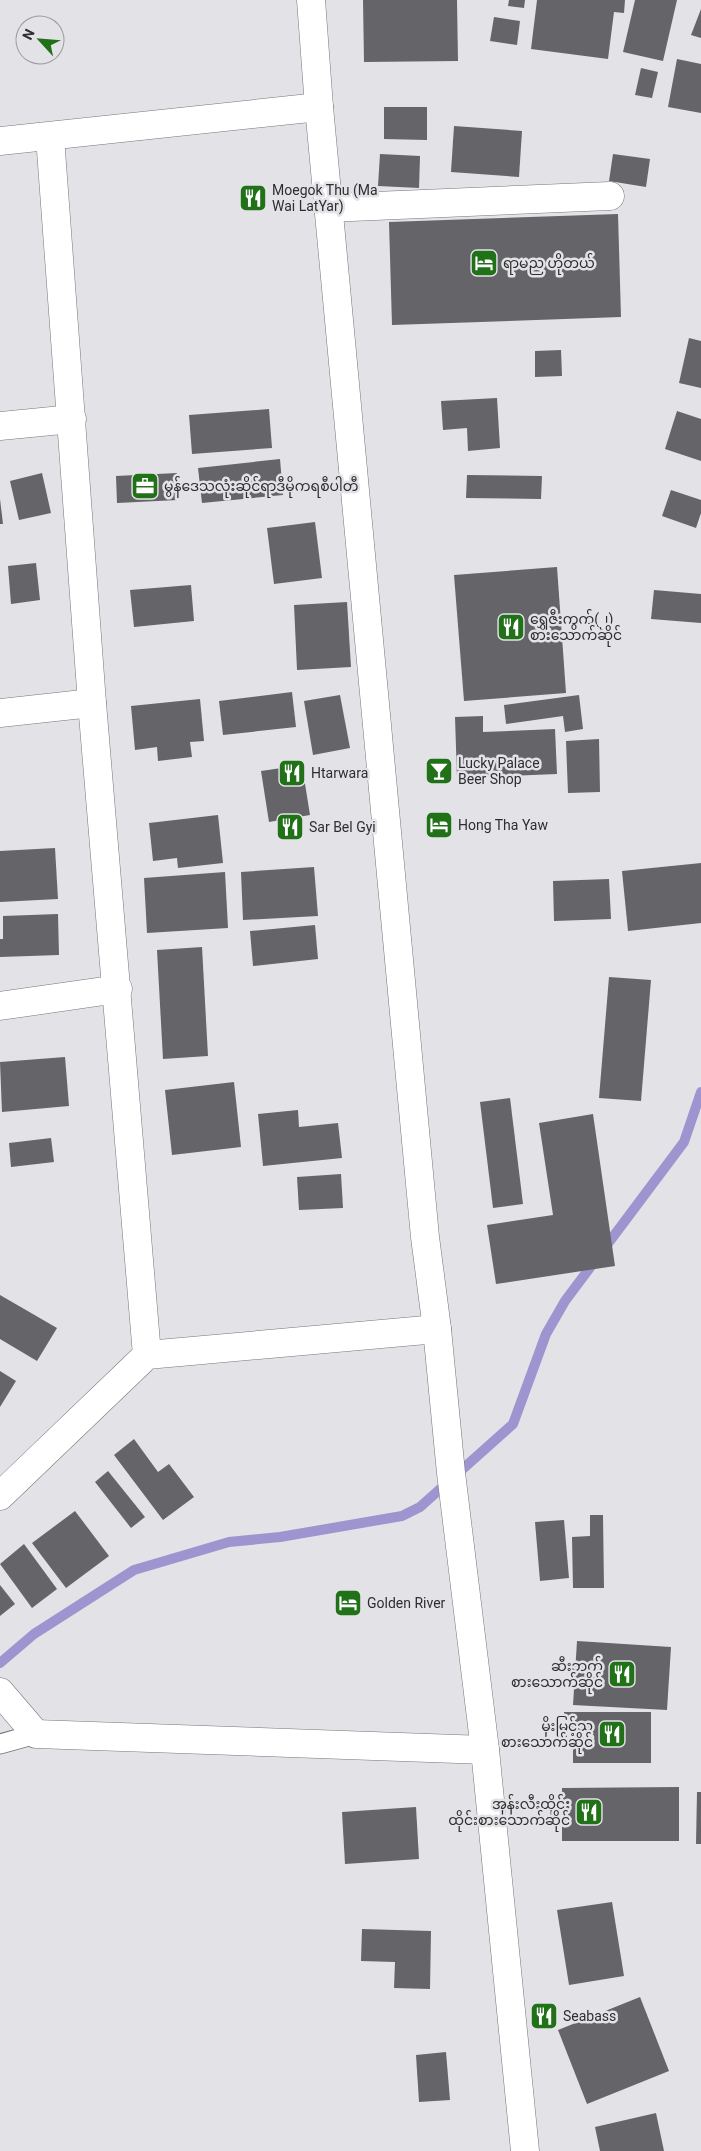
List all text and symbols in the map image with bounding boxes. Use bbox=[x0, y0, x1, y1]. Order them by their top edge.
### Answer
north arrow bbox=[15, 15, 65, 65]
text: N bbox=[19, 26, 38, 42]
place label: Moegok Thu (Ma Wai LatYar) bbox=[272, 182, 378, 215]
restaurant icon: Moegok Thu (Ma Wai LatYar) bbox=[238, 183, 268, 213]
hotel icon: ရာမည ဟိုတယ် bbox=[469, 248, 499, 278]
place label: ရာမည ဟိုတယ် bbox=[503, 253, 595, 275]
office icon: မွန်ဒေသလုံးဆိုင်ရာဒီမိုကရစီပါတီ bbox=[130, 471, 160, 501]
place label: မွန်ဒေသလုံးဆိုင်ရာဒီမိုကရစီပါတီ bbox=[164, 476, 359, 498]
place label: ရွှေဇီးကွက်(၂) စားသောက်ဆိုင် bbox=[530, 609, 622, 647]
restaurant icon: ရွှေဇီးကွက်(၂) စားသောက်ဆိုင် bbox=[496, 612, 526, 642]
place label: Lucky Palace Beer Shop bbox=[458, 755, 540, 787]
bar icon: Lucky Palace Beer Shop bbox=[424, 756, 454, 786]
restaurant icon: Htarwara bbox=[277, 758, 307, 788]
place label: Htarwara bbox=[311, 765, 368, 781]
hotel icon: Hong Tha Yaw bbox=[424, 810, 454, 840]
restaurant icon: Sar Bel Gyi bbox=[275, 812, 305, 842]
place label: Hong Tha Yaw bbox=[458, 817, 548, 833]
place label: Sar Bel Gyi bbox=[309, 819, 376, 835]
hotel icon: Golden River bbox=[333, 1588, 363, 1618]
place label: Golden River bbox=[367, 1595, 446, 1611]
place label: ဆီးဘက် စားသောက်ဆိုင် bbox=[511, 1656, 603, 1694]
restaurant icon: ဆီးဘက် စားသောက်ဆိုင် bbox=[607, 1659, 637, 1689]
place label: မိုးမြင့်သူ စားသောက်ဆိုင် bbox=[501, 1716, 593, 1754]
restaurant icon: မိုးမြင့်သူ စားသောက်ဆိုင် bbox=[597, 1719, 627, 1749]
place label: အုန်းလီးထိုင်း ထိုင်းစားသောက်ဆိုင် bbox=[448, 1794, 570, 1832]
restaurant icon: အုန်းလီးထိုင်း ထိုင်းစားသောက်ဆိုင် bbox=[574, 1797, 604, 1827]
restaurant icon: Seabass bbox=[529, 2001, 559, 2031]
place label: Seabass bbox=[563, 2008, 616, 2024]

